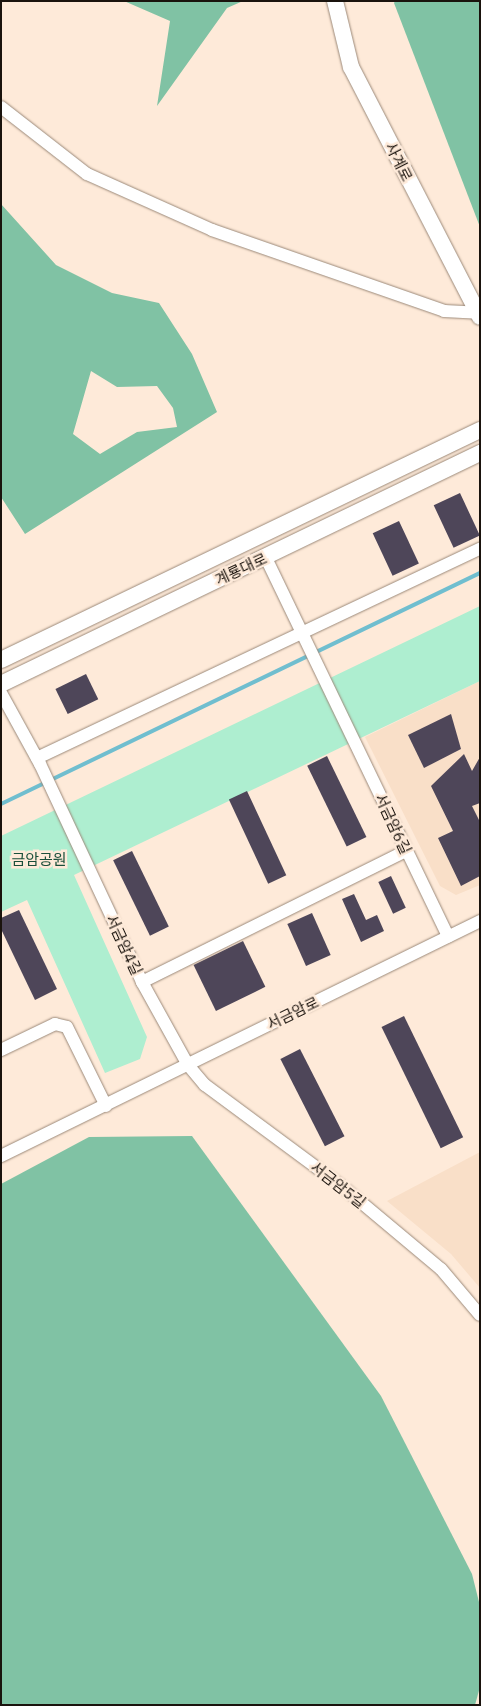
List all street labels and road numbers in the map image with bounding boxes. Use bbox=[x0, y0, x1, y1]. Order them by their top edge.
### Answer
street label: 사계로 bbox=[382, 139, 416, 185]
street label: 계룡대로 bbox=[212, 549, 270, 589]
street label: 서금암6길 bbox=[371, 791, 415, 857]
street label: 서금암4길 bbox=[102, 912, 146, 978]
street label: 서금암로 bbox=[264, 993, 322, 1033]
street label: 서금암5길 bbox=[307, 1158, 369, 1212]

